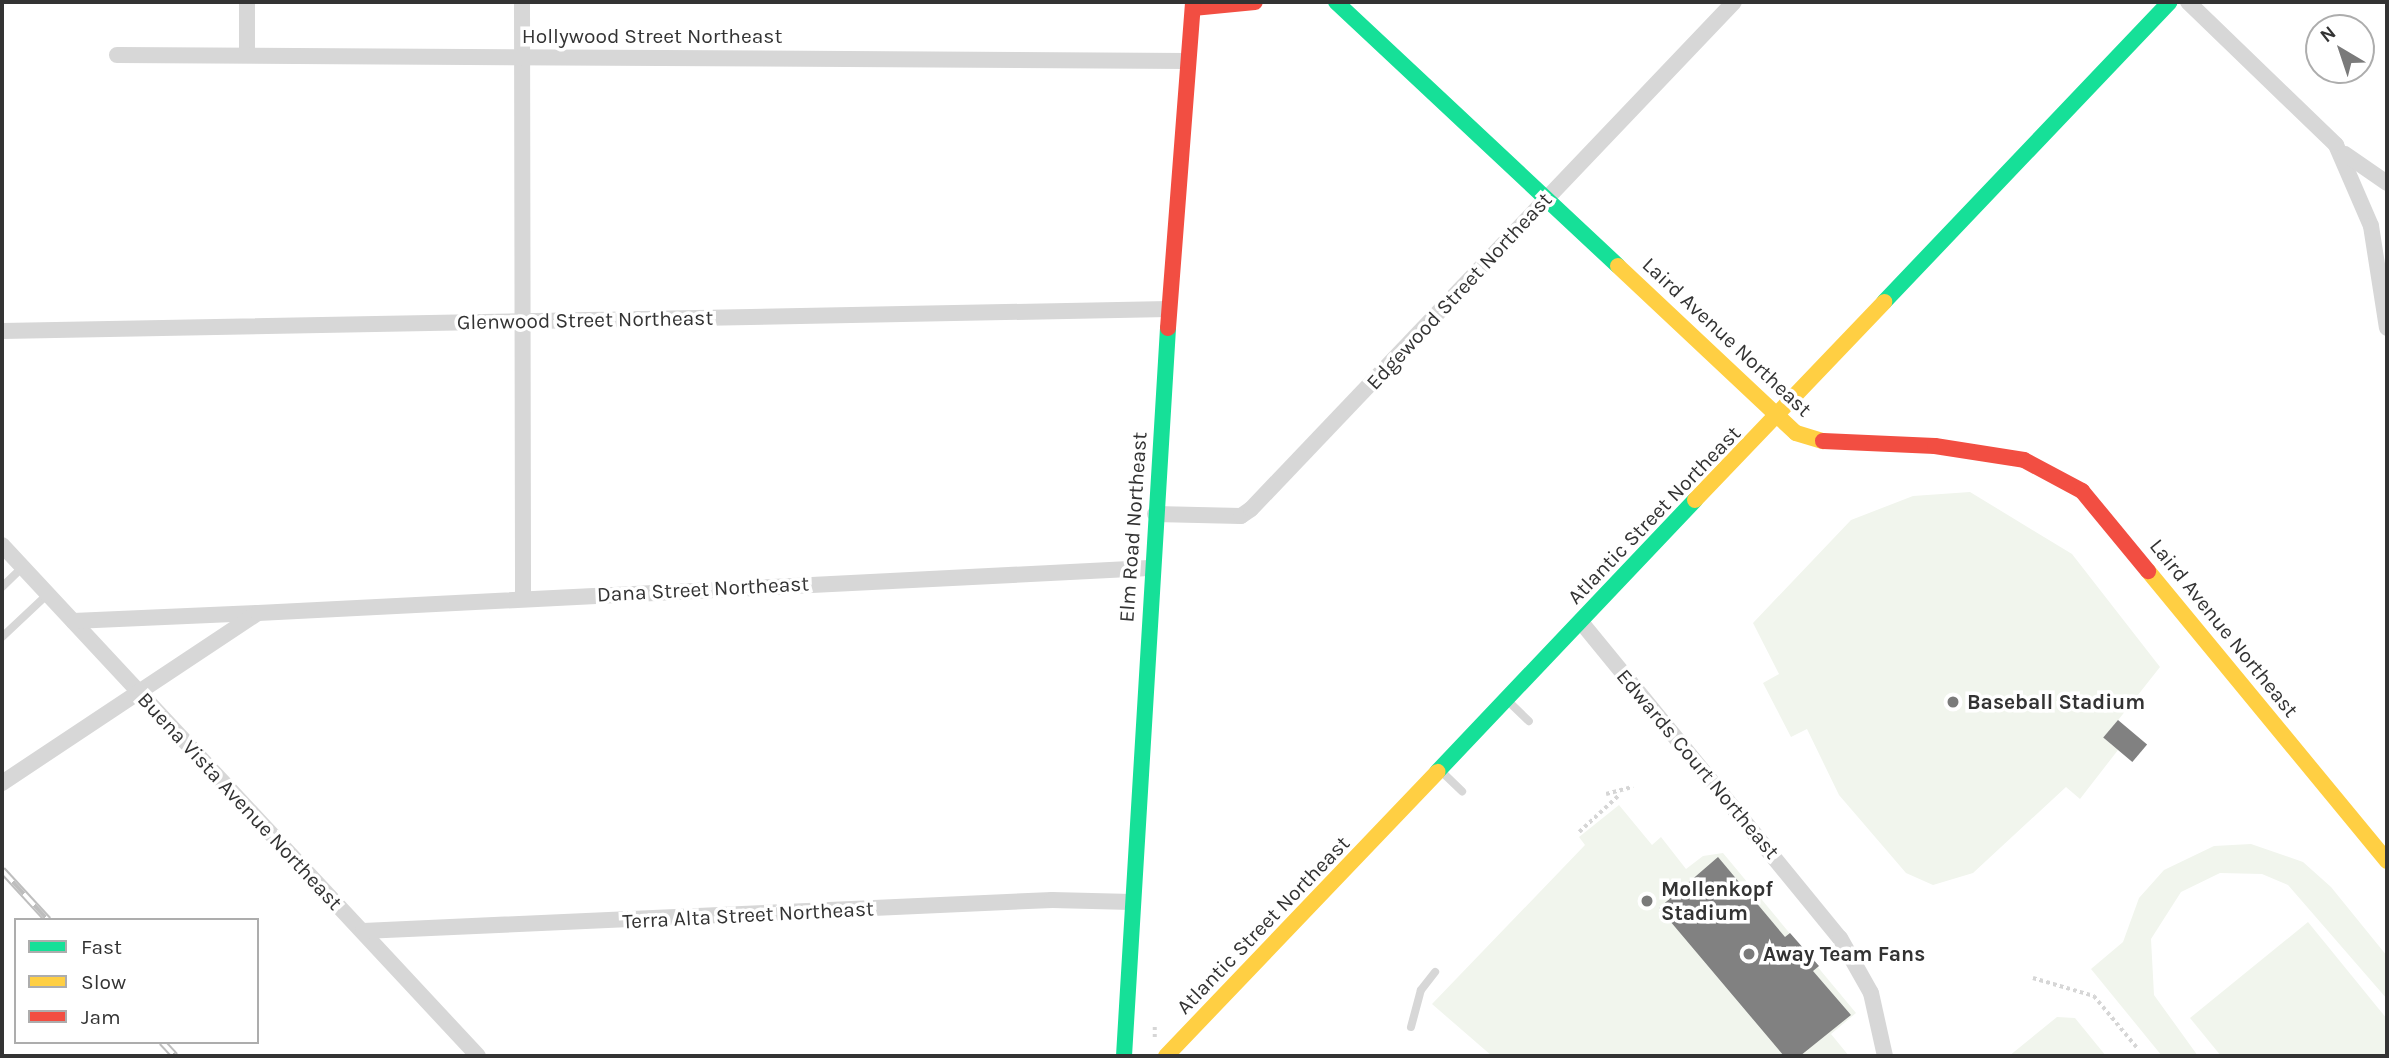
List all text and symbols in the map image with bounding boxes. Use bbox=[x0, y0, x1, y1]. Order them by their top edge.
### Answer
north arrow bbox=[2305, 14, 2375, 84]
text: N bbox=[2316, 21, 2340, 47]
street label: Hollywood Street Northeast bbox=[522, 23, 782, 49]
street label: Edgewood Street Northeast bbox=[1361, 187, 1557, 395]
street label: Laird Avenue Northeast bbox=[1637, 252, 1817, 422]
street label: Glenwood Street Northeast bbox=[457, 305, 713, 335]
street label: Atlantic Street Northeast bbox=[1562, 421, 1746, 609]
street label: Elm Road Northeast bbox=[1114, 431, 1152, 623]
street label: Laird Avenue Northeast bbox=[2144, 534, 2304, 722]
street label: Dana Street Northeast bbox=[596, 571, 810, 607]
street label: Edwards Court Northeast bbox=[1611, 664, 1785, 864]
street label: Buena Vista Avenue Northeast bbox=[132, 687, 348, 915]
place label: Baseball Stadium bbox=[1967, 689, 2145, 715]
marker: Baseball Stadium bbox=[1945, 694, 1961, 710]
street label: Atlantic Street Northeast bbox=[1171, 831, 1355, 1019]
place label: Mollenkopf Stadium bbox=[1661, 876, 1773, 926]
marker: Mollenkopf Stadium bbox=[1639, 893, 1655, 909]
street label: Terra Alta Street Northeast bbox=[622, 896, 874, 934]
legend bbox=[14, 918, 259, 1044]
text: Fast bbox=[81, 935, 122, 959]
place label: Away Team Fans bbox=[1763, 941, 1925, 967]
marker: Away Team Fans bbox=[1741, 946, 1757, 962]
text: Slow bbox=[81, 970, 126, 994]
text: Jam bbox=[81, 1005, 121, 1029]

